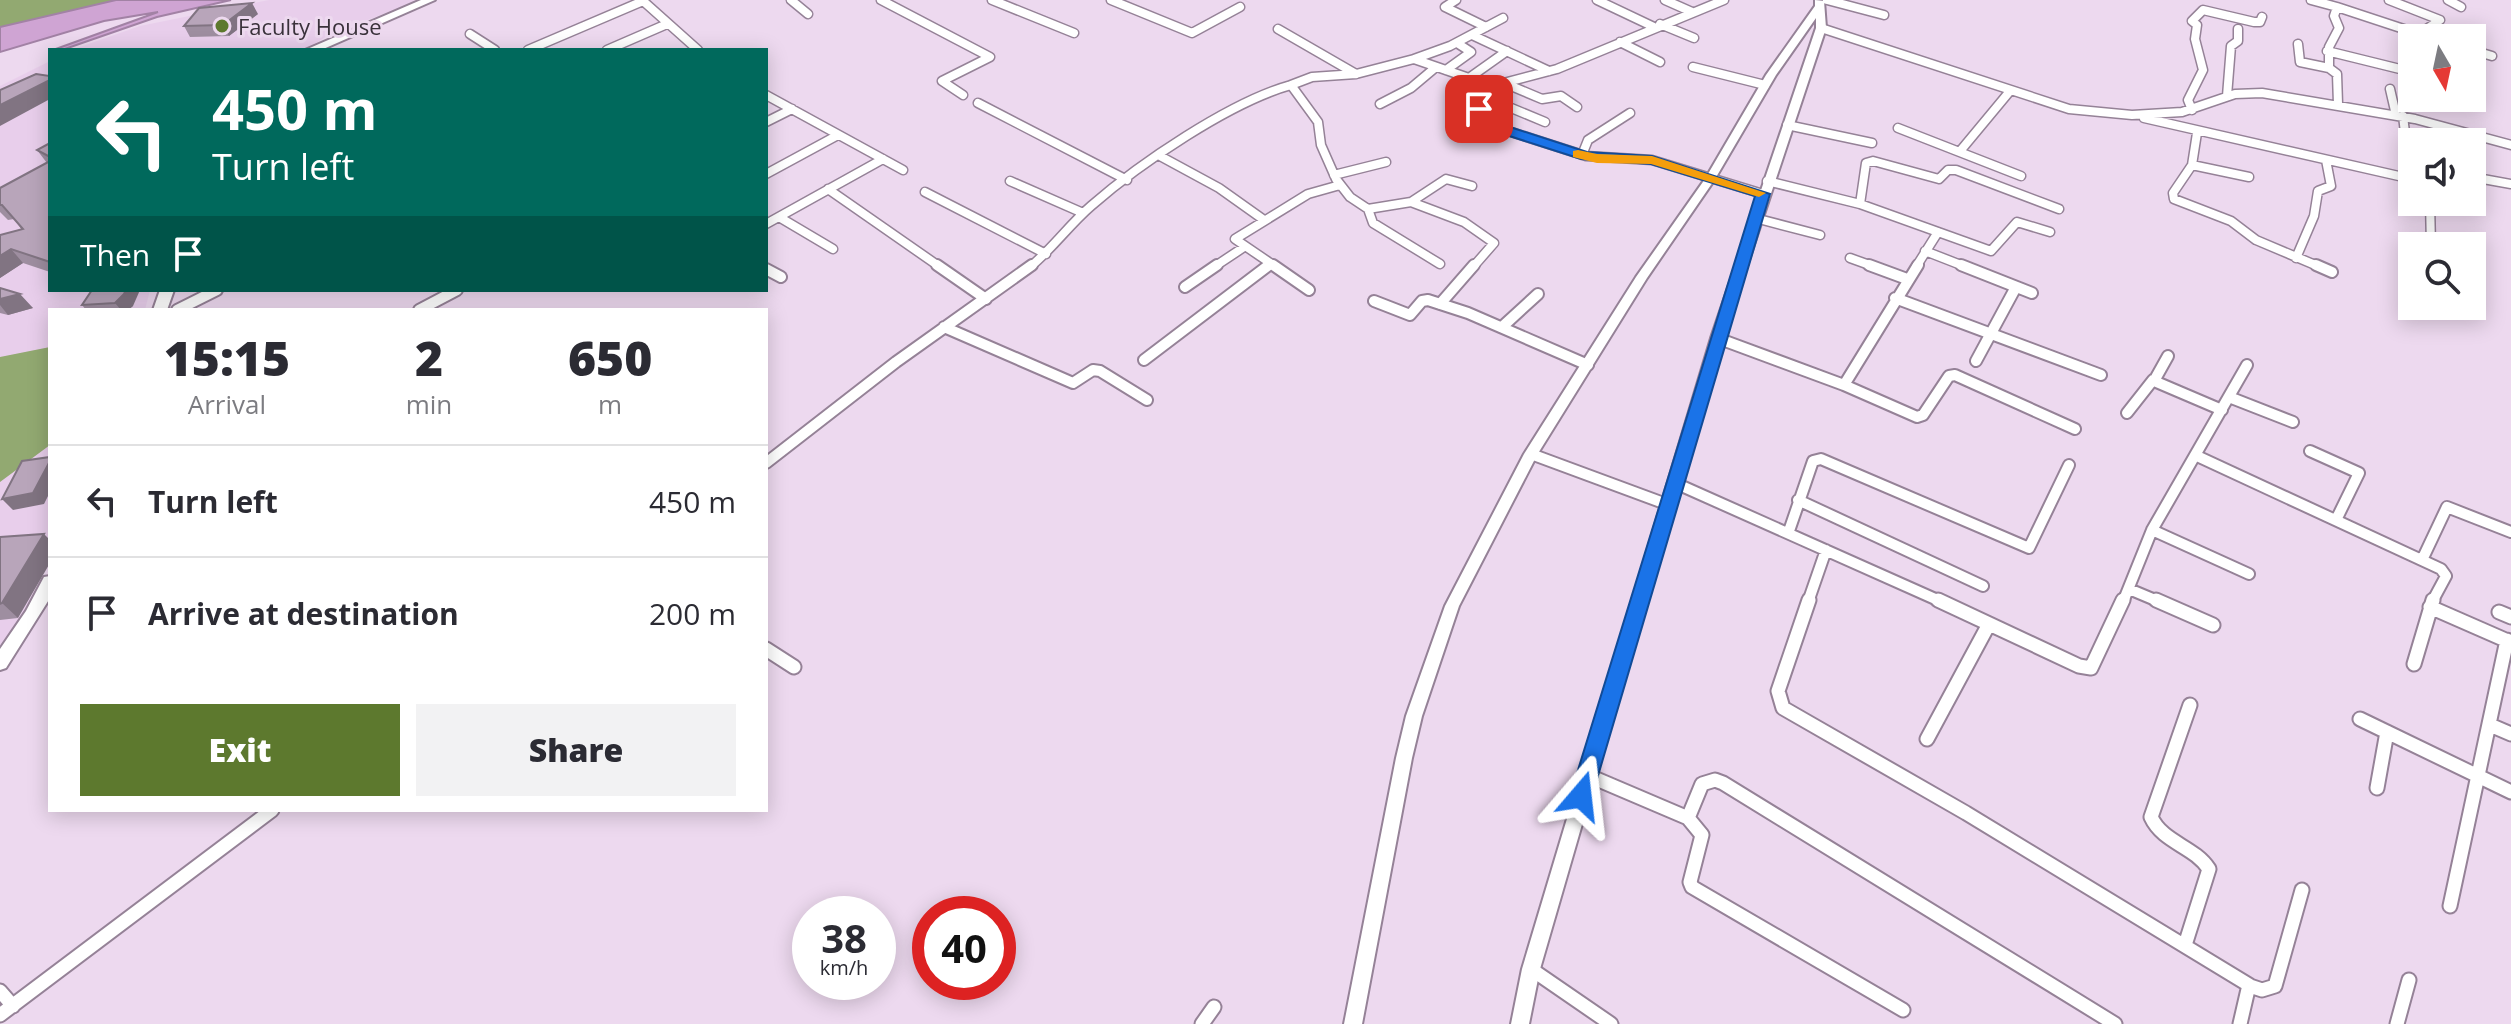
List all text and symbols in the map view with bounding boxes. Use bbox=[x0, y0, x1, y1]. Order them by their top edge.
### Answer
place label: Faculty House bbox=[238, 11, 382, 41]
marker: Faculty House bbox=[213, 17, 231, 35]
north arrow bbox=[2398, 24, 2486, 112]
map controls bbox=[2398, 24, 2486, 320]
text: 450 m bbox=[212, 70, 378, 146]
pin bbox=[1445, 75, 1513, 143]
icon: left bbox=[80, 80, 184, 184]
icon: arrive bbox=[1457, 87, 1501, 131]
button: sound bbox=[2398, 128, 2486, 216]
text: Turn left bbox=[212, 142, 354, 191]
icon: arrive bbox=[166, 232, 210, 276]
button: search bbox=[2398, 232, 2486, 320]
text: Then bbox=[80, 234, 150, 275]
text: 15:15 bbox=[164, 325, 290, 390]
text: 2 bbox=[415, 325, 443, 390]
text: 650 bbox=[568, 325, 652, 390]
text: Arrival bbox=[188, 386, 266, 422]
text: min bbox=[406, 386, 452, 422]
text: m bbox=[598, 386, 622, 422]
icon: left bbox=[80, 479, 124, 523]
text: Turn left bbox=[148, 481, 278, 522]
text: 450 m bbox=[649, 481, 736, 522]
icon: arrive bbox=[80, 591, 124, 635]
text: Arrive at destination bbox=[148, 593, 459, 634]
text: 200 m bbox=[649, 593, 736, 634]
button: Exit bbox=[80, 704, 400, 796]
button: Share bbox=[416, 704, 736, 796]
position arrow bbox=[1539, 754, 1623, 838]
speed limit sign: 40 bbox=[912, 896, 1016, 1000]
text: 38 bbox=[821, 910, 867, 965]
text: km/h bbox=[820, 954, 868, 981]

